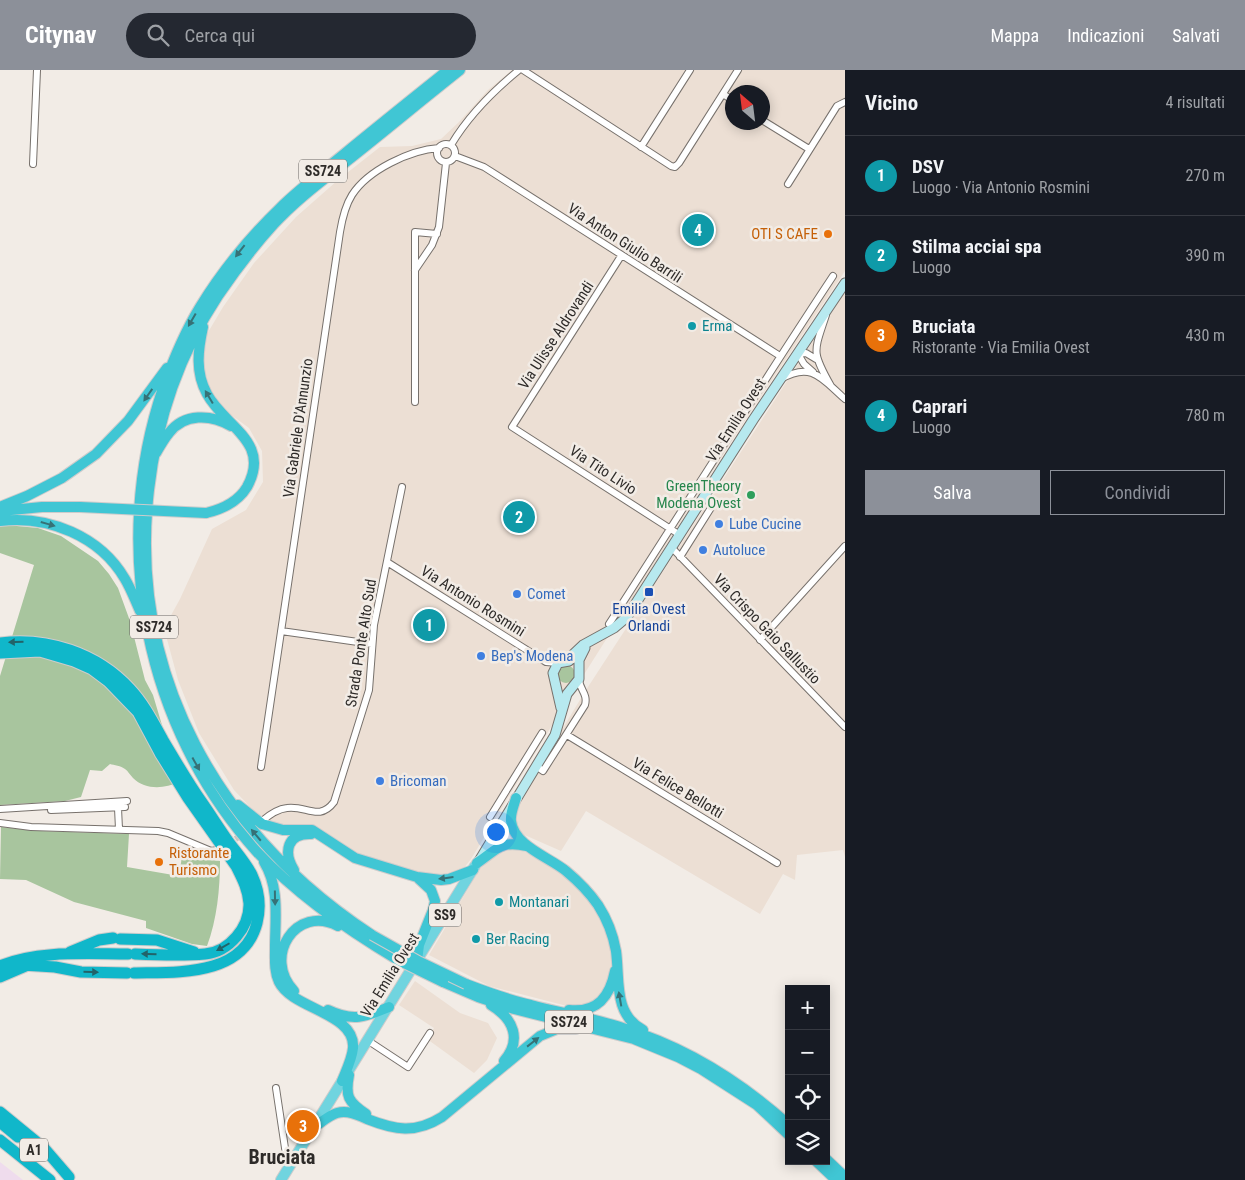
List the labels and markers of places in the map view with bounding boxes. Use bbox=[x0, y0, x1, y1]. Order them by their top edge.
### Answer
pin: 4 bbox=[682, 211, 714, 249]
place label: OTI S CAFE bbox=[751, 225, 818, 243]
marker: OTI S CAFE bbox=[822, 228, 834, 240]
place label: Erma bbox=[702, 317, 733, 335]
marker: Erma bbox=[686, 320, 698, 332]
place label: GreenTheory Modena Ovest bbox=[656, 477, 741, 512]
marker: GreenTheory Modena Ovest bbox=[745, 489, 757, 501]
pin: 2 bbox=[503, 498, 535, 536]
place label: Lube Cucine bbox=[729, 515, 801, 533]
marker: Lube Cucine bbox=[713, 518, 725, 530]
place label: Autoluce bbox=[713, 541, 765, 559]
marker: Autoluce bbox=[697, 544, 709, 556]
place label: Comet bbox=[527, 585, 566, 603]
marker: Emilia Ovest Orlandi bbox=[643, 586, 655, 598]
marker: Comet bbox=[511, 588, 523, 600]
place label: Emilia Ovest Orlandi bbox=[612, 600, 686, 635]
pin: 1 bbox=[413, 606, 445, 644]
place label: Bep's Modena bbox=[491, 647, 574, 665]
marker: Bep's Modena bbox=[475, 650, 487, 662]
place label: Bricoman bbox=[390, 772, 446, 790]
marker: Bricoman bbox=[374, 775, 386, 787]
place label: Ristorante Turismo bbox=[169, 844, 229, 879]
marker: Ristorante Turismo bbox=[153, 856, 165, 868]
place label: Montanari bbox=[509, 893, 569, 911]
marker: Montanari bbox=[493, 896, 505, 908]
place label: Ber Racing bbox=[486, 930, 549, 948]
marker: Ber Racing bbox=[470, 933, 482, 945]
pin: 3 bbox=[287, 1107, 319, 1145]

